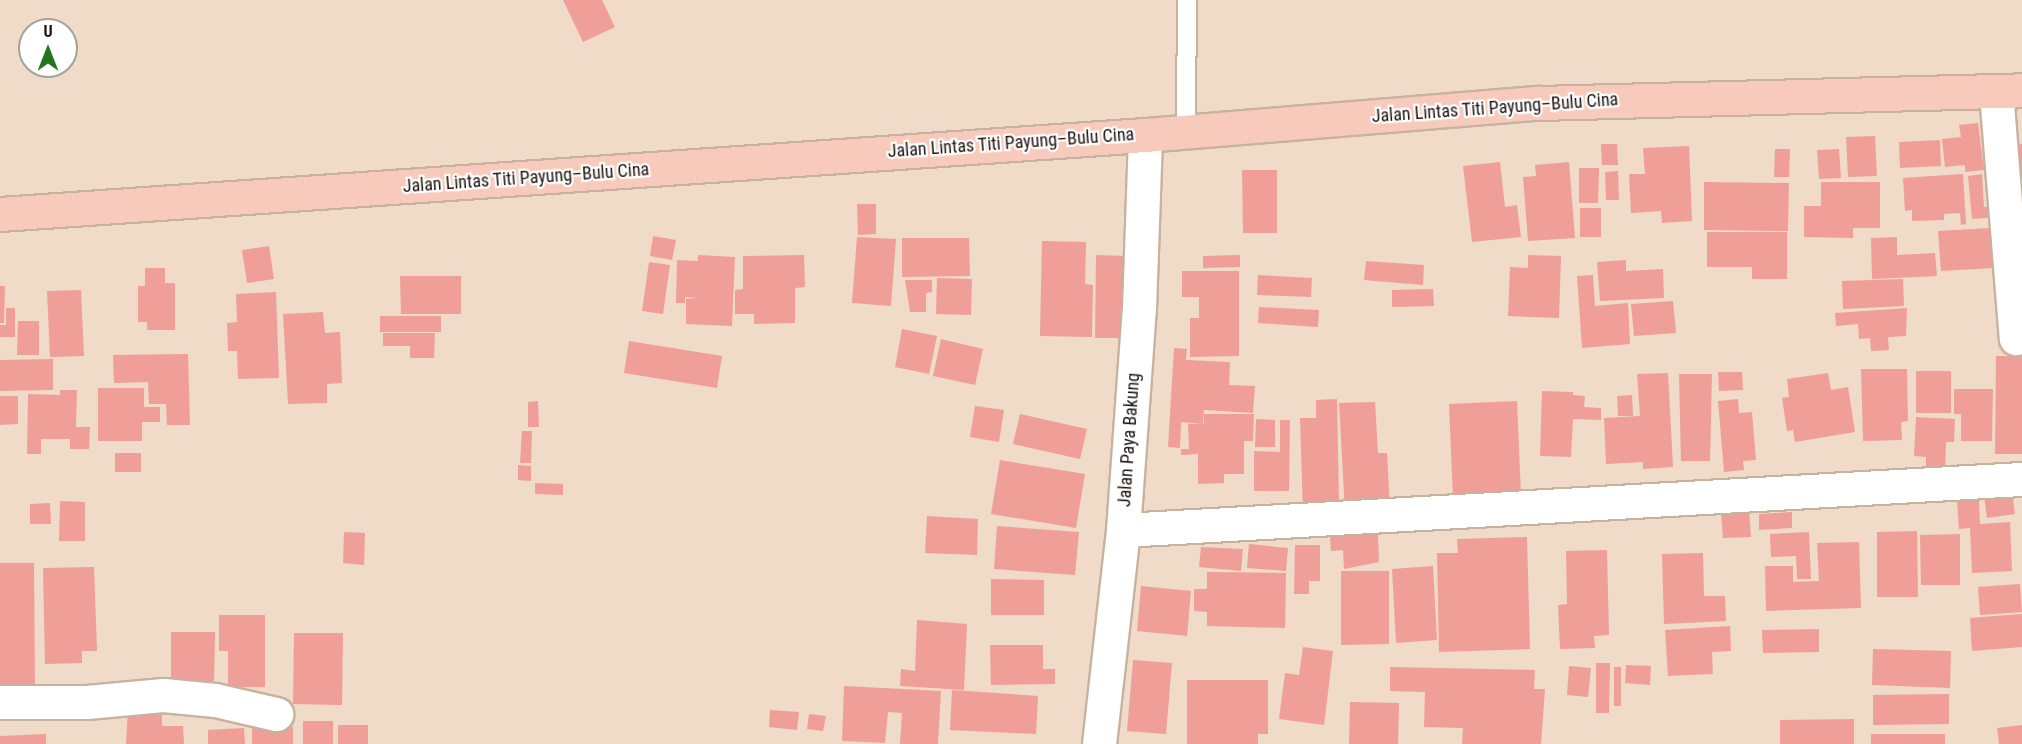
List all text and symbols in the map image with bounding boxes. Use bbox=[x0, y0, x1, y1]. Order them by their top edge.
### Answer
north arrow bbox=[18, 18, 78, 78]
text: U bbox=[43, 22, 53, 41]
street label: Jalan Lintas Titi Payung–Bulu Cina bbox=[1371, 89, 1619, 127]
street label: Jalan Lintas Titi Payung–Bulu Cina bbox=[887, 124, 1135, 162]
street label: Jalan Lintas Titi Payung–Bulu Cina bbox=[402, 159, 650, 197]
street label: Jalan Paya Bakung bbox=[1114, 372, 1144, 508]

